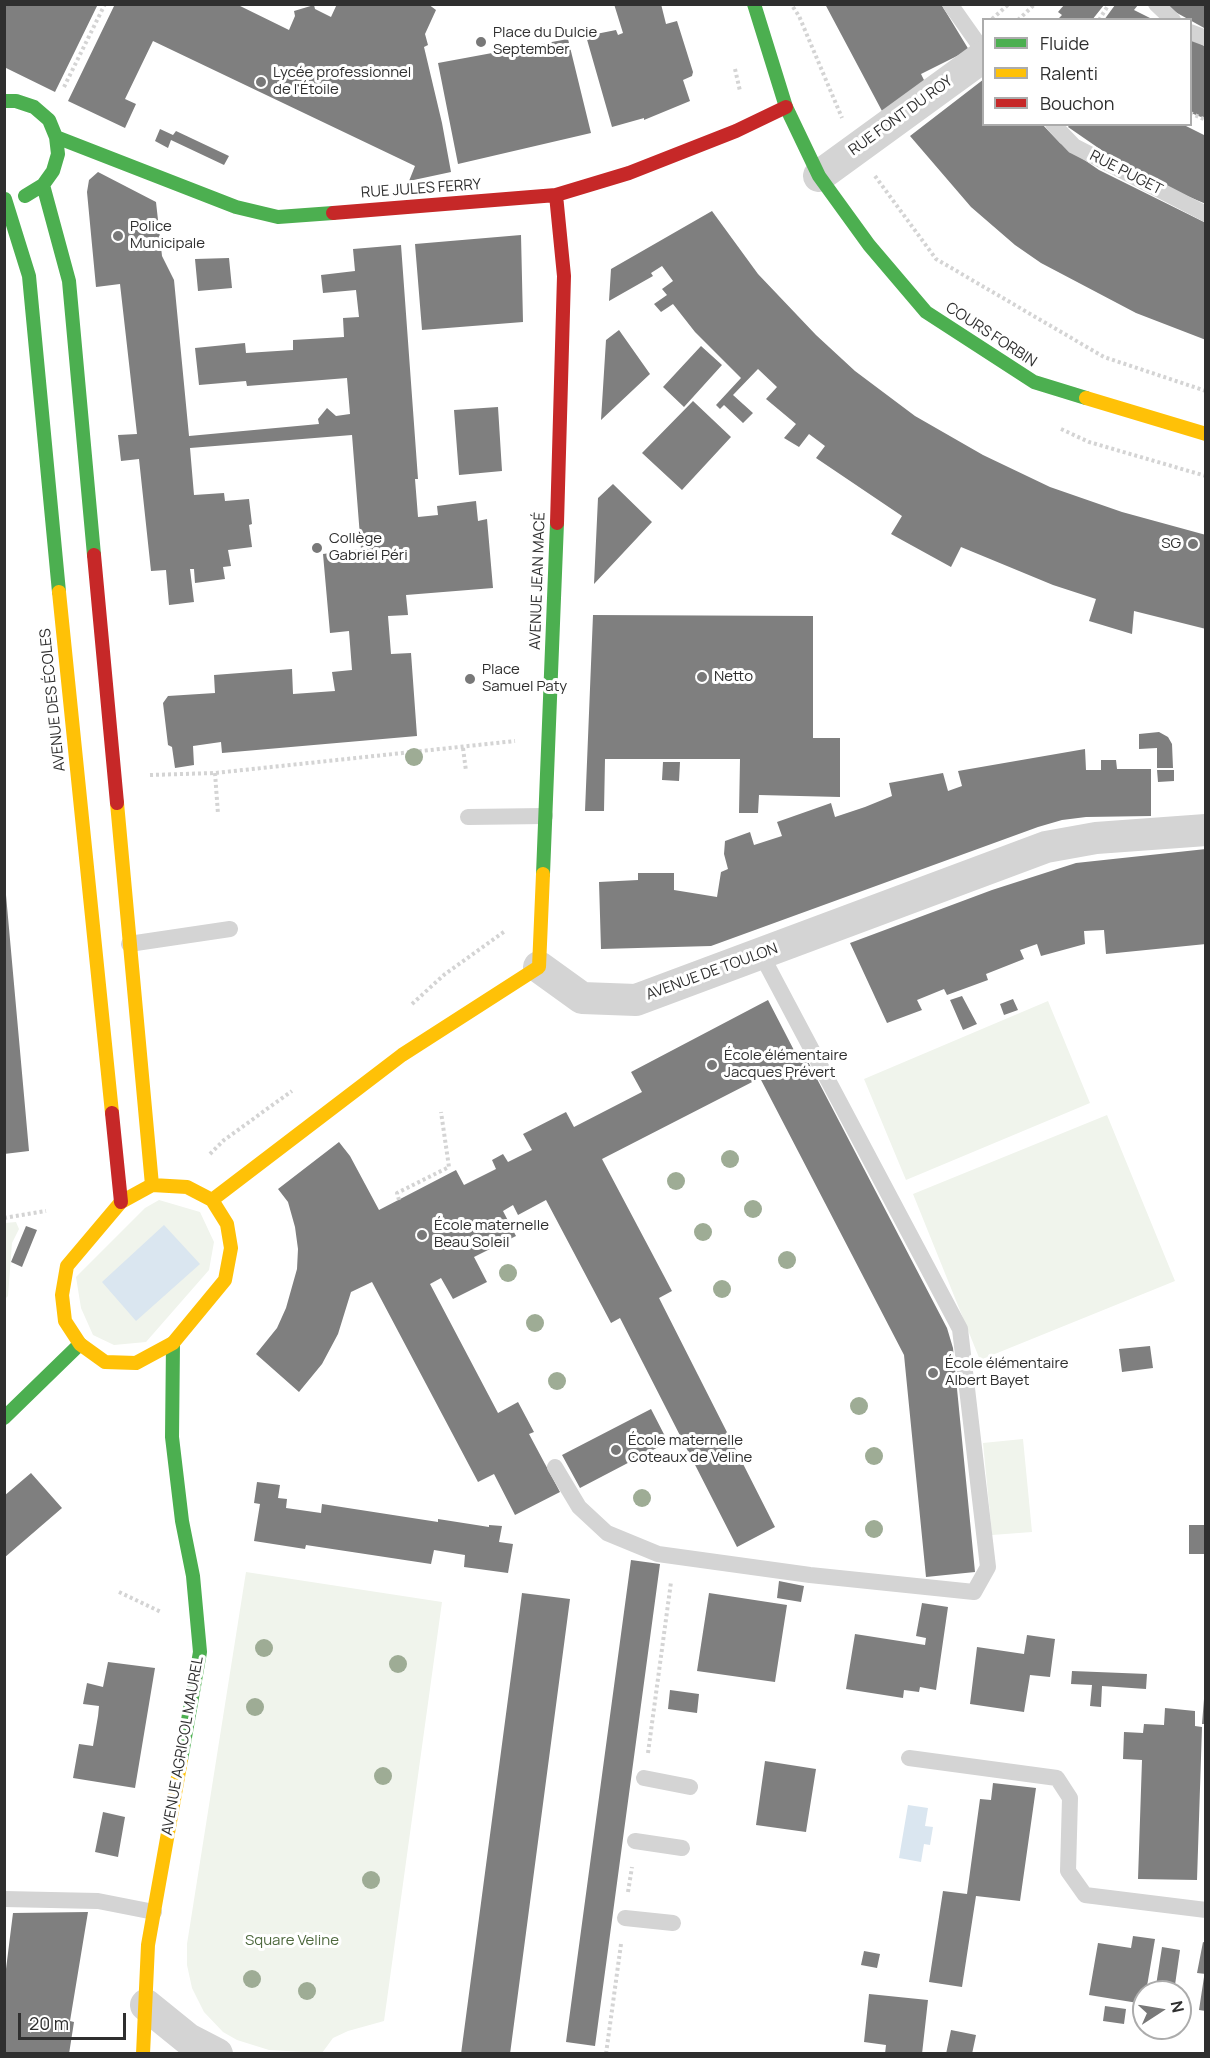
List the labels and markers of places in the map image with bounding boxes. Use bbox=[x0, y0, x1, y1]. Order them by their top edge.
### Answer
place label: Place du Dulcie September bbox=[493, 24, 597, 59]
marker: Place du Dulcie September bbox=[474, 35, 488, 49]
place label: Lycée professionnel de l'Étoile bbox=[273, 64, 411, 99]
marker: Lycée professionnel de l'Étoile bbox=[254, 75, 268, 89]
place label: Police Municipale bbox=[130, 218, 205, 253]
marker: Police Municipale bbox=[111, 229, 125, 243]
place label: Collège Gabriel Péri bbox=[329, 530, 408, 565]
place label: SG bbox=[1161, 535, 1181, 553]
marker: SG bbox=[1186, 537, 1200, 551]
marker: Collège Gabriel Péri bbox=[310, 541, 324, 555]
place label: Place Samuel Paty bbox=[482, 661, 567, 696]
place label: Netto bbox=[714, 668, 753, 686]
marker: Netto bbox=[695, 670, 709, 684]
marker: Place Samuel Paty bbox=[463, 672, 477, 686]
place label: École élémentaire Jacques Prévert bbox=[724, 1047, 848, 1082]
marker: École élémentaire Jacques Prévert bbox=[705, 1058, 719, 1072]
place label: École maternelle Beau Soleil bbox=[434, 1217, 549, 1252]
marker: École maternelle Beau Soleil bbox=[415, 1228, 429, 1242]
place label: École élémentaire Albert Bayet bbox=[945, 1355, 1069, 1390]
marker: École élémentaire Albert Bayet bbox=[926, 1366, 940, 1380]
place label: École maternelle Coteaux de Veline bbox=[628, 1432, 752, 1467]
marker: École maternelle Coteaux de Veline bbox=[609, 1443, 623, 1457]

